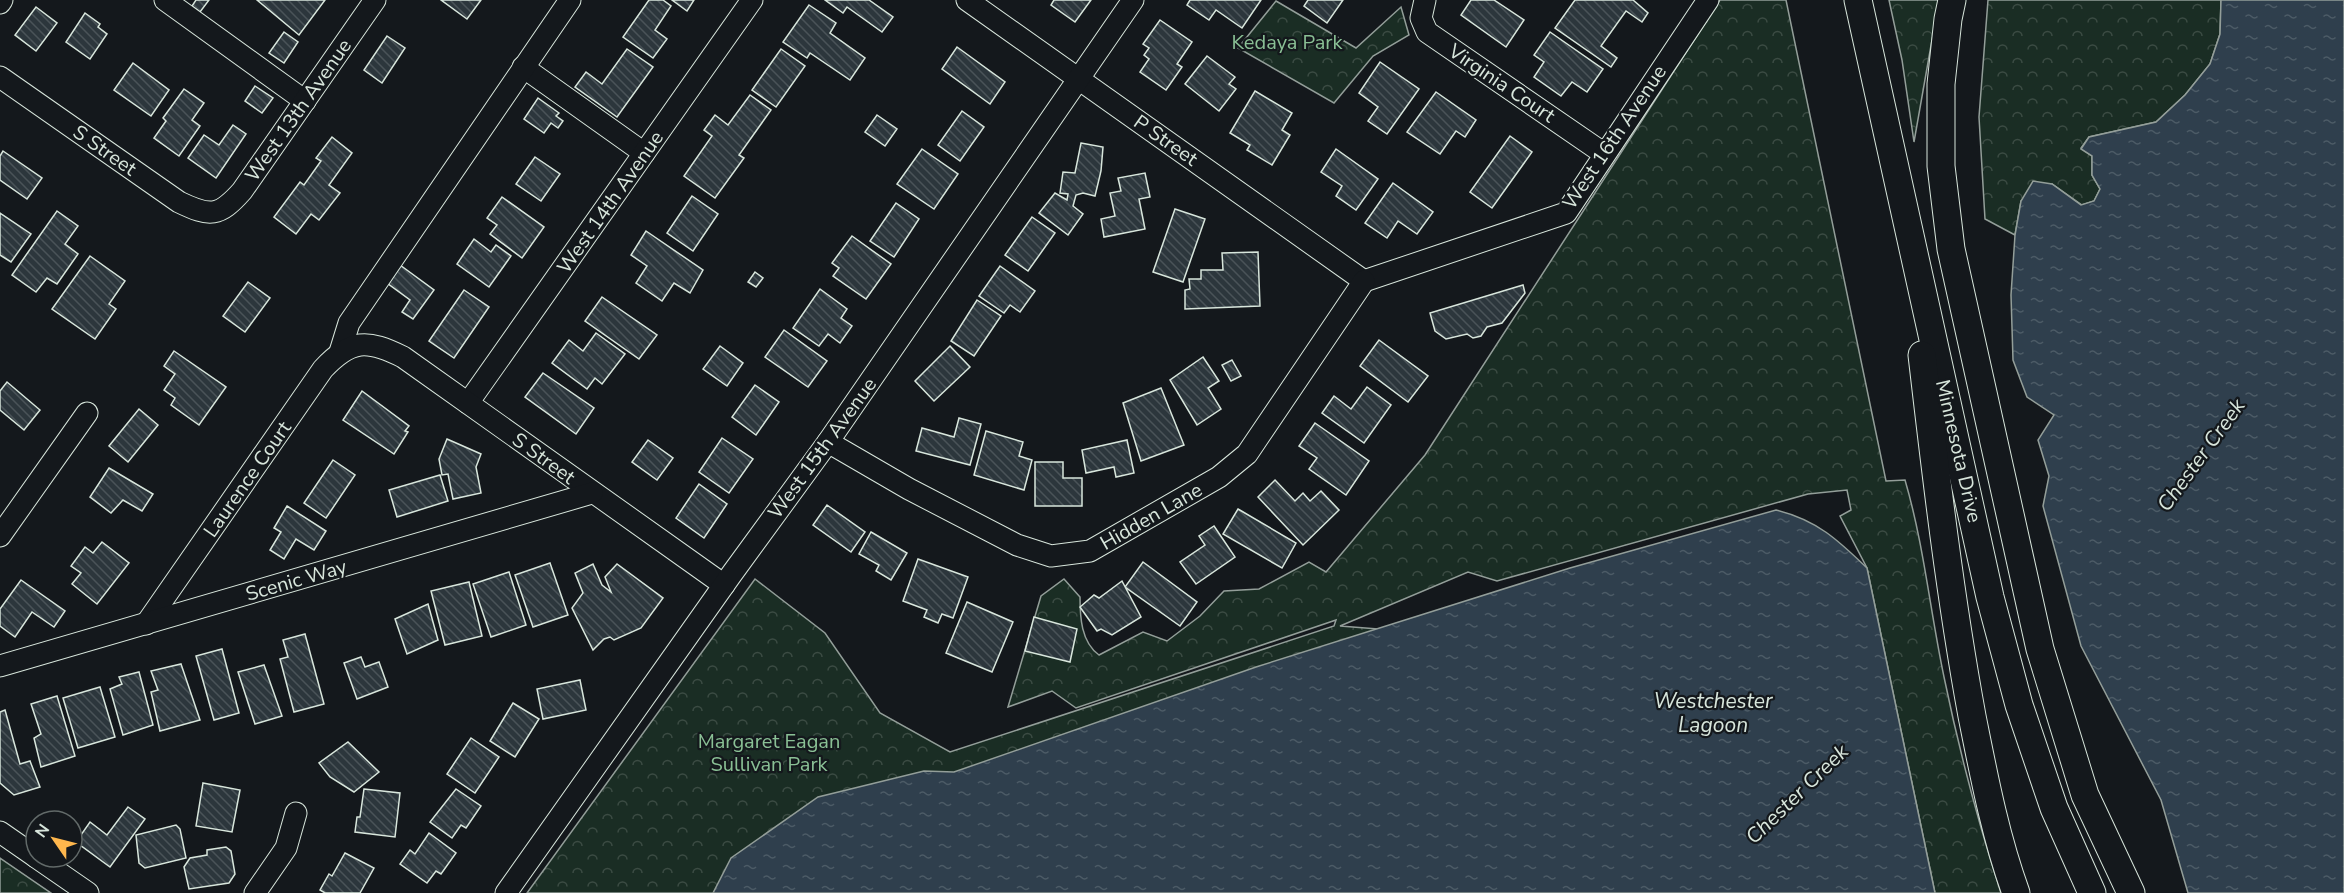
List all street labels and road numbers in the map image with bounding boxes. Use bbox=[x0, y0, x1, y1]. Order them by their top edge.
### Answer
street label: West 13th Avenue bbox=[239, 33, 358, 187]
street label: Virginia Court bbox=[1442, 37, 1561, 130]
street label: West 16th Avenue bbox=[1556, 60, 1673, 215]
street label: P Street bbox=[1128, 109, 1204, 173]
street label: S Street bbox=[67, 119, 143, 183]
street label: West 14th Avenue bbox=[551, 125, 670, 279]
street label: West 15th Avenue bbox=[762, 372, 883, 524]
street label: Minnesota Drive bbox=[1929, 377, 1988, 525]
street label: Laurence Court bbox=[197, 415, 298, 543]
street label: S Street bbox=[507, 426, 582, 491]
street label: Hidden Lane bbox=[1095, 476, 1207, 557]
street label: Scenic Way bbox=[242, 553, 351, 608]

